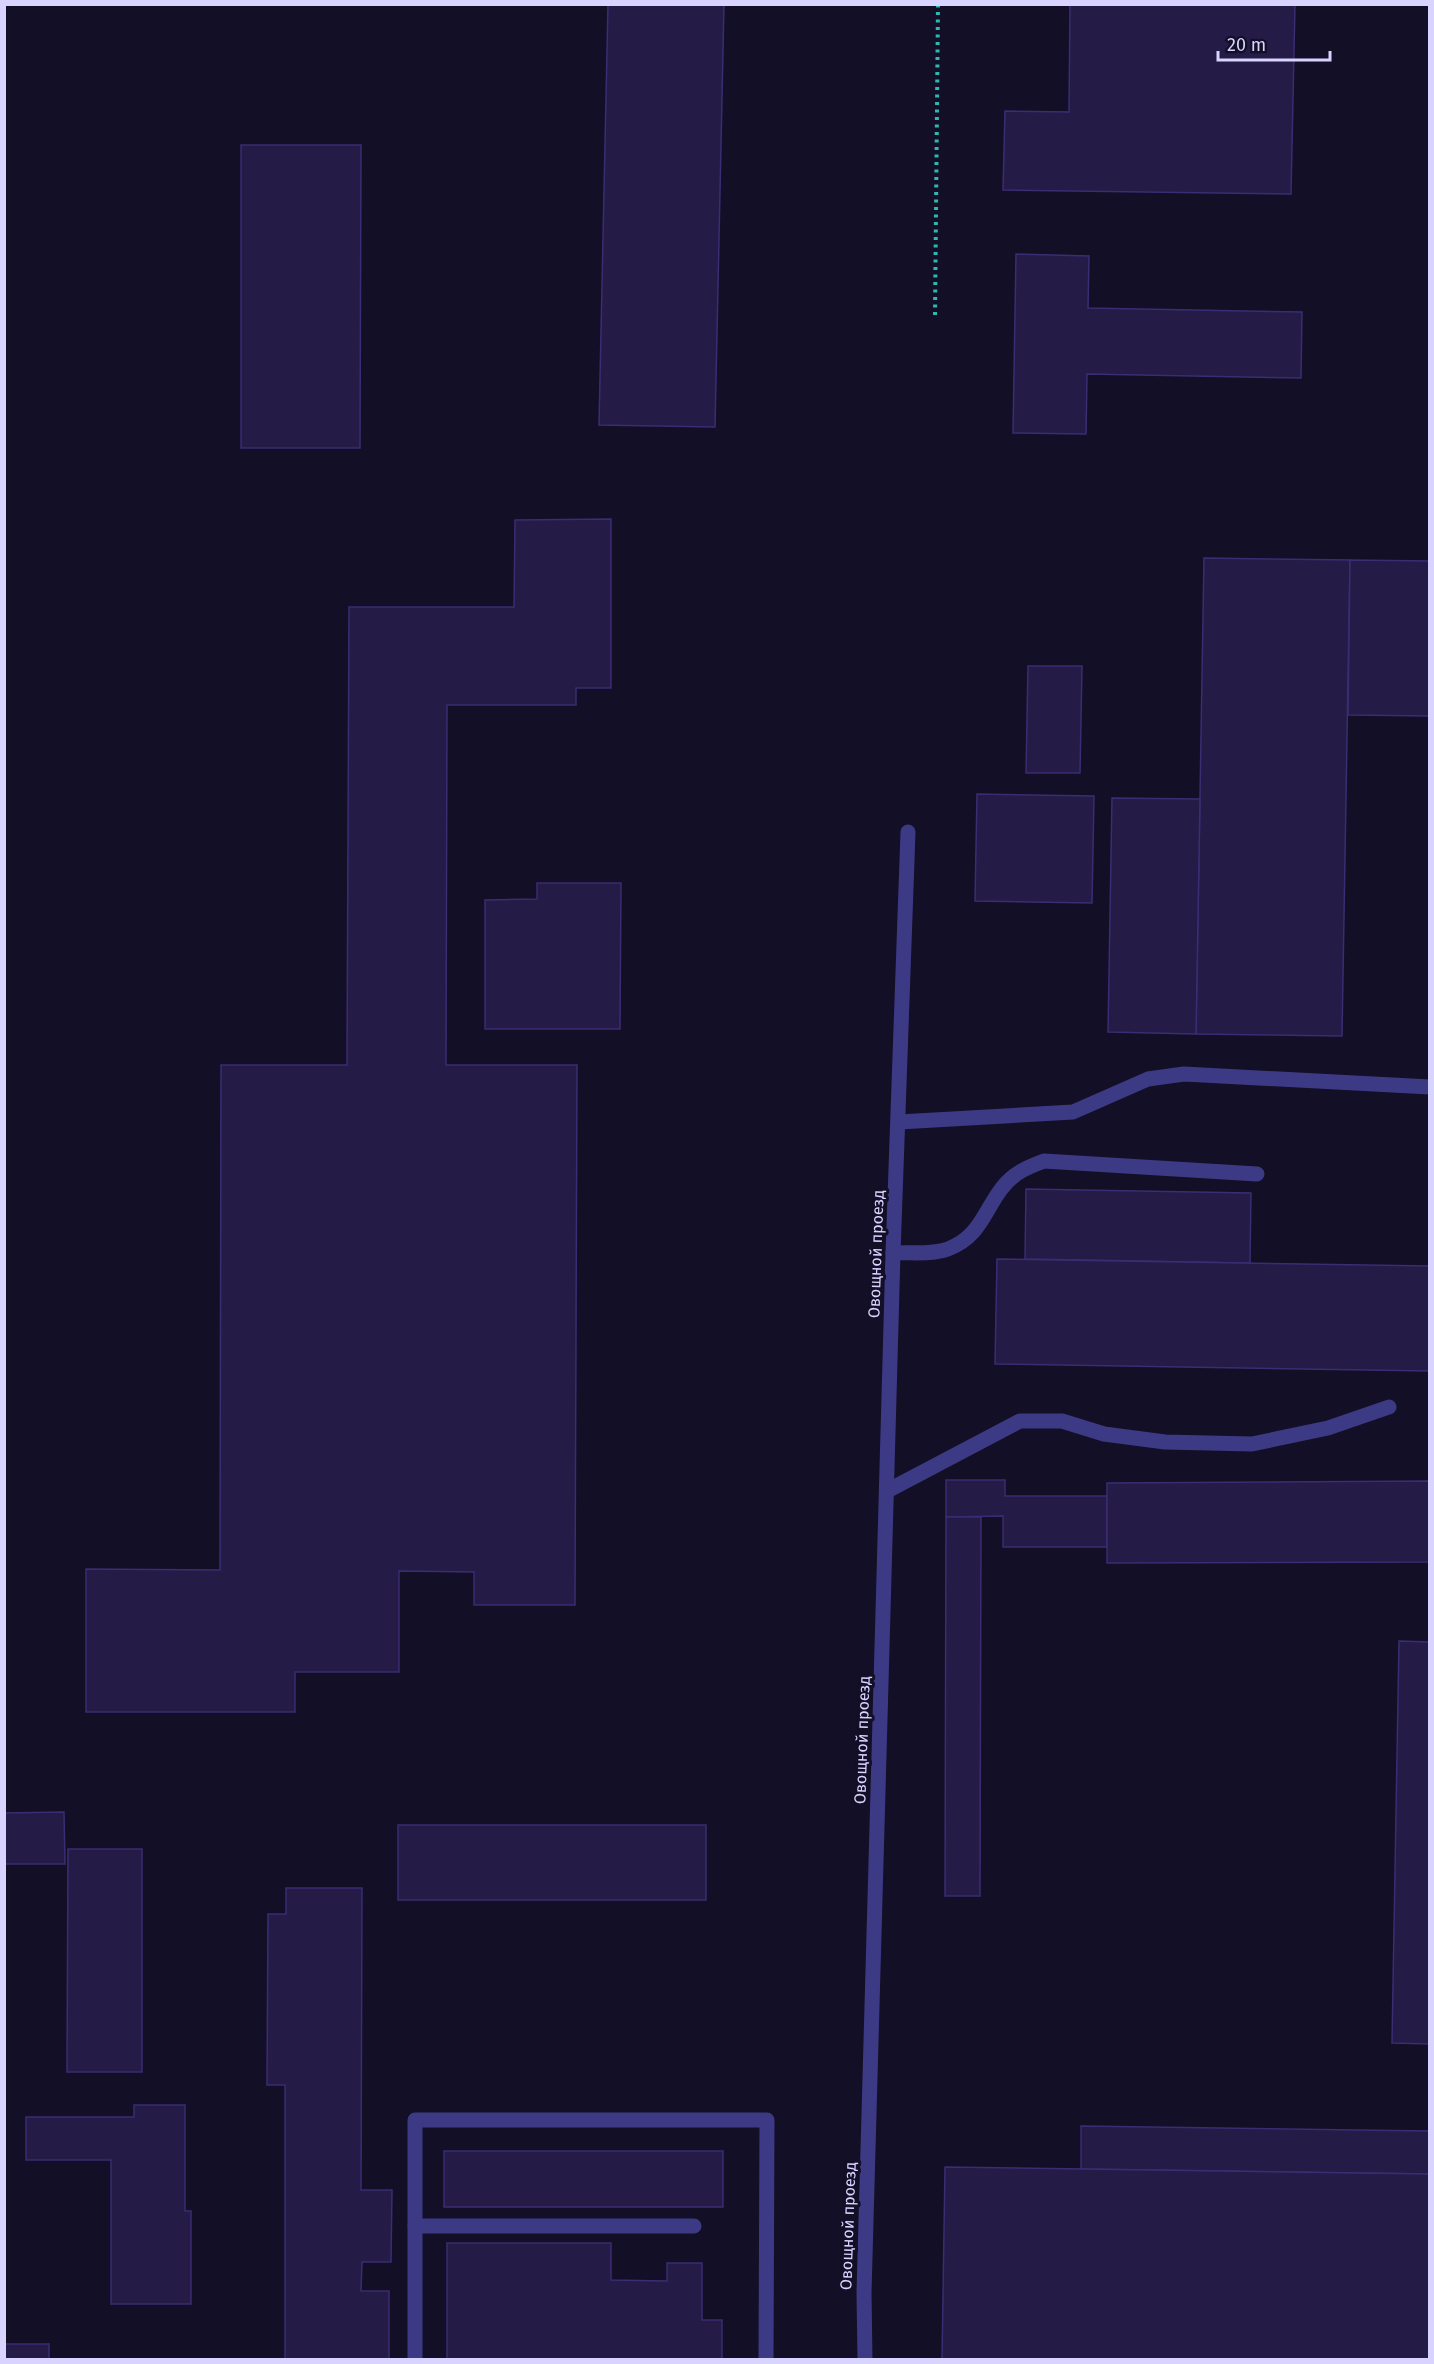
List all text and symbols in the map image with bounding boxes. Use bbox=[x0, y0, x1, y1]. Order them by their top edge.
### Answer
scale bar bbox=[1218, 24, 1330, 62]
text: 20 m bbox=[1227, 34, 1266, 56]
street label: Овощной проезд bbox=[864, 1190, 888, 1318]
street label: Овощной проезд bbox=[850, 1676, 874, 1804]
street label: Овощной проезд bbox=[836, 2162, 860, 2290]

